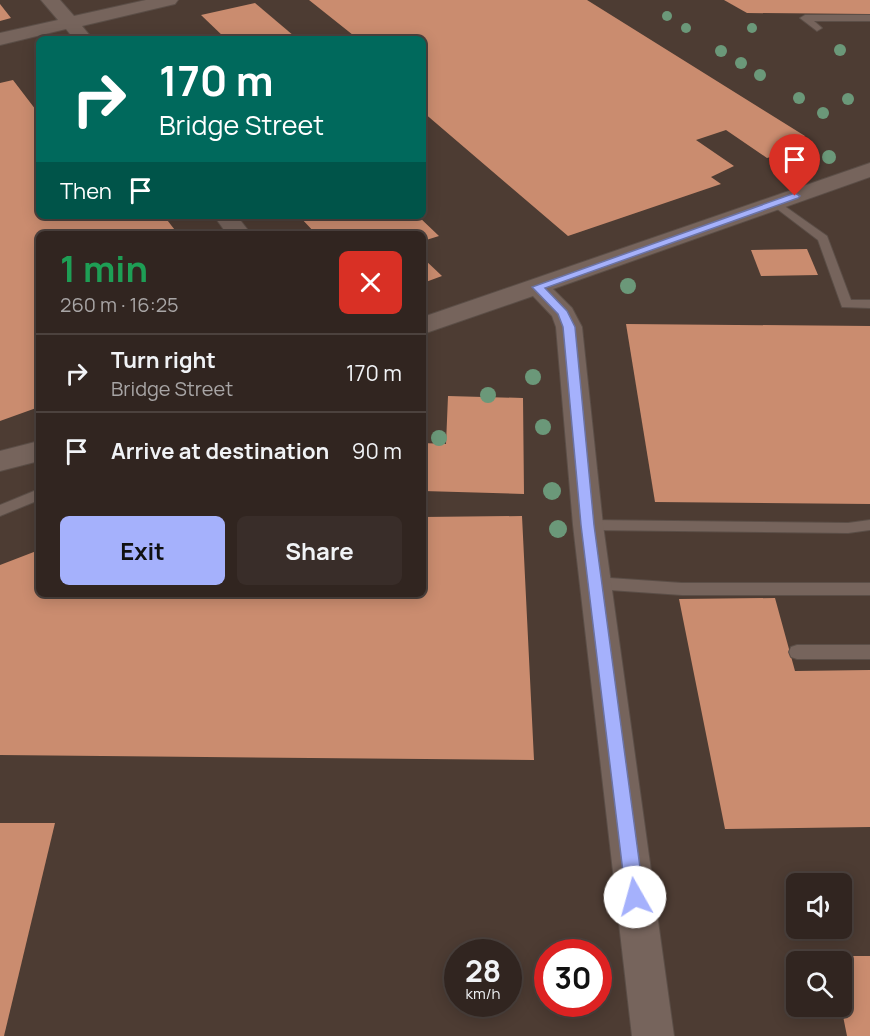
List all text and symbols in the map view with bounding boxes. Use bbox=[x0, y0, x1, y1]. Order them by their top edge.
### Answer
text: 170 m bbox=[159, 51, 274, 109]
icon: right bbox=[60, 60, 138, 138]
text: Bridge Street bbox=[159, 106, 324, 143]
pin bbox=[769, 134, 820, 196]
icon: arrive bbox=[778, 143, 811, 176]
icon: arrive bbox=[124, 174, 157, 207]
text: Then bbox=[60, 176, 112, 206]
text: 1 min bbox=[60, 244, 148, 293]
button: close bbox=[339, 251, 402, 314]
text: 260 m · 16:25 bbox=[60, 291, 179, 318]
text: Turn right bbox=[111, 345, 216, 375]
icon: right bbox=[60, 357, 93, 390]
text: 170 m bbox=[346, 358, 402, 388]
text: Bridge Street bbox=[111, 375, 233, 402]
icon: arrive bbox=[60, 435, 93, 468]
text: Arrive at destination bbox=[111, 436, 329, 466]
text: 90 m bbox=[352, 436, 402, 466]
button: Exit bbox=[60, 516, 225, 585]
button: Share bbox=[237, 516, 402, 585]
position arrow bbox=[603, 865, 667, 929]
map controls bbox=[786, 873, 852, 1017]
button: sound bbox=[786, 873, 852, 939]
speed limit sign: 30 bbox=[534, 939, 612, 1017]
text: 28 bbox=[465, 950, 501, 991]
button: search bbox=[786, 951, 852, 1017]
text: km/h bbox=[466, 983, 500, 1004]

